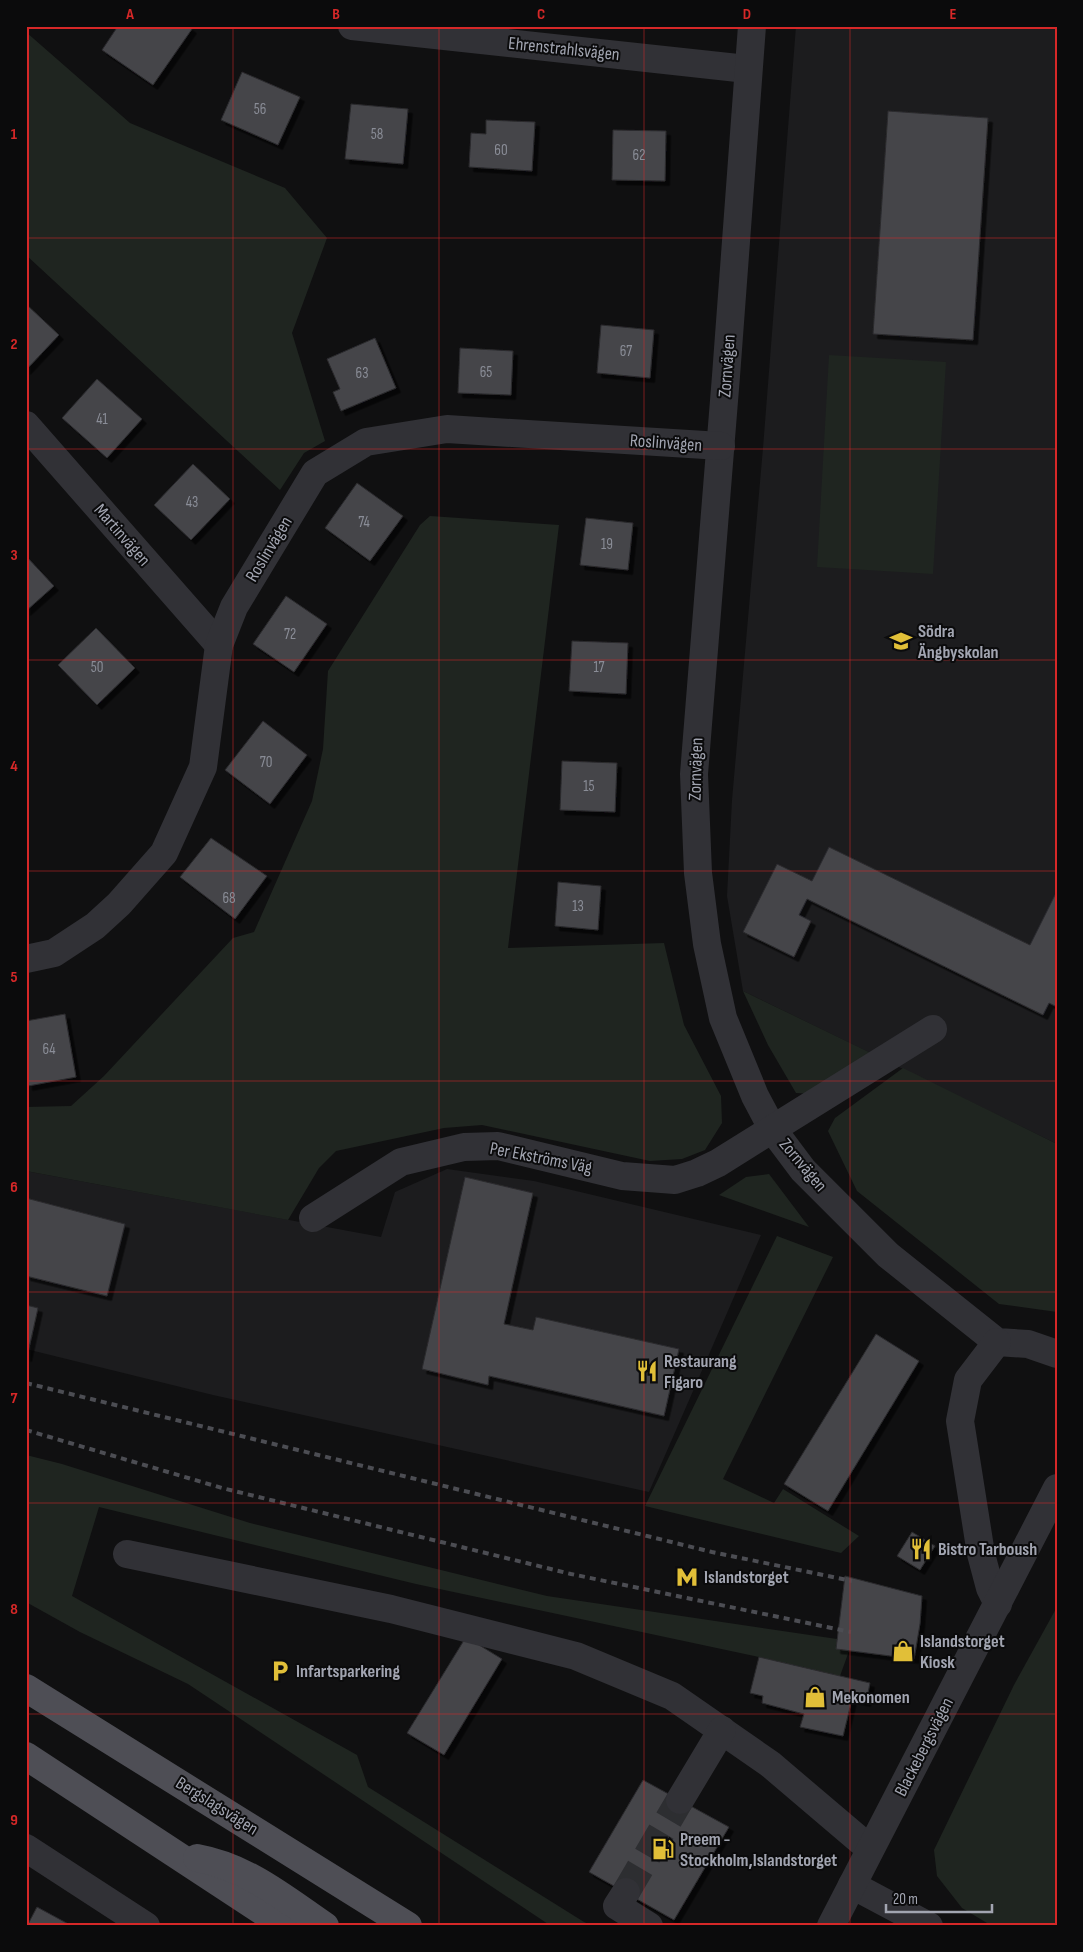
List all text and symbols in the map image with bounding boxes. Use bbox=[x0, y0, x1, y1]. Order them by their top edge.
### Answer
text: A bbox=[125, 5, 134, 24]
text: B bbox=[332, 5, 340, 24]
text: C bbox=[537, 5, 545, 24]
text: D bbox=[743, 5, 751, 24]
text: E bbox=[950, 5, 957, 24]
street label: Ehrenstrahlsvägen bbox=[507, 33, 621, 65]
house number: 56 bbox=[254, 100, 266, 119]
text: 1 bbox=[11, 125, 18, 144]
house number: 58 bbox=[371, 125, 383, 144]
house number: 60 bbox=[494, 141, 508, 160]
house number: 62 bbox=[633, 146, 645, 165]
street label: Zornvägen bbox=[714, 334, 740, 398]
text: 2 bbox=[10, 335, 18, 354]
house number: 67 bbox=[620, 342, 632, 361]
house number: 65 bbox=[480, 363, 492, 382]
house number: 63 bbox=[356, 364, 368, 383]
house number: 41 bbox=[96, 410, 109, 429]
street label: Roslinvägen bbox=[629, 430, 703, 456]
house number: 43 bbox=[186, 493, 198, 512]
street label: Martinvägen bbox=[89, 500, 155, 570]
street label: Roslinvägen bbox=[241, 513, 297, 585]
house number: 74 bbox=[358, 513, 370, 532]
house number: 19 bbox=[601, 535, 613, 554]
text: 3 bbox=[10, 546, 18, 565]
place label: Södra Ängbyskolan bbox=[917, 621, 999, 663]
house number: 72 bbox=[284, 625, 296, 644]
school or university icon: Södra Ängbyskolan bbox=[888, 628, 914, 654]
house number: 50 bbox=[91, 658, 103, 677]
house number: 17 bbox=[593, 658, 605, 677]
street label: Zornvägen bbox=[684, 737, 708, 801]
house number: 70 bbox=[260, 753, 272, 772]
text: 4 bbox=[10, 757, 18, 776]
house number: 15 bbox=[583, 777, 595, 796]
house number: 68 bbox=[222, 889, 236, 908]
house number: 13 bbox=[572, 897, 584, 916]
text: 5 bbox=[10, 968, 18, 987]
house number: 64 bbox=[42, 1040, 56, 1059]
street label: Zornvägen bbox=[775, 1134, 831, 1196]
street label: Per Ekströms Väg bbox=[488, 1138, 594, 1178]
text: 6 bbox=[10, 1178, 18, 1197]
place label: Restaurang Figaro bbox=[664, 1351, 737, 1393]
restaurant icon: Restaurang Figaro bbox=[634, 1358, 660, 1384]
text: 7 bbox=[11, 1389, 18, 1408]
restaurant icon: Bistro Tarboush bbox=[908, 1536, 934, 1562]
place label: Bistro Tarboush bbox=[938, 1539, 1037, 1560]
metro station icon: Islandstorget bbox=[674, 1564, 700, 1590]
place label: Islandstorget bbox=[704, 1567, 789, 1588]
text: 8 bbox=[10, 1600, 18, 1619]
place label: Islandstorget Kiosk bbox=[920, 1631, 1005, 1673]
shop icon: Islandstorget Kiosk bbox=[890, 1638, 916, 1664]
parking icon: Infartsparkering bbox=[267, 1658, 293, 1684]
place label: Infartsparkering bbox=[296, 1661, 400, 1682]
shop icon: Mekonomen bbox=[802, 1684, 828, 1710]
place label: Mekonomen bbox=[832, 1687, 910, 1708]
street label: Blackebergsvägen bbox=[890, 1694, 958, 1800]
street label: Bergslagsvägen bbox=[172, 1772, 262, 1840]
text: 9 bbox=[10, 1811, 18, 1830]
place label: Preem - Stockholm,Islandstorget bbox=[680, 1829, 837, 1871]
fuel station icon: Preem - Stockholm,Islandstorget bbox=[650, 1836, 676, 1862]
scale bar bbox=[886, 1882, 992, 1914]
text: 20 m bbox=[893, 1890, 918, 1909]

